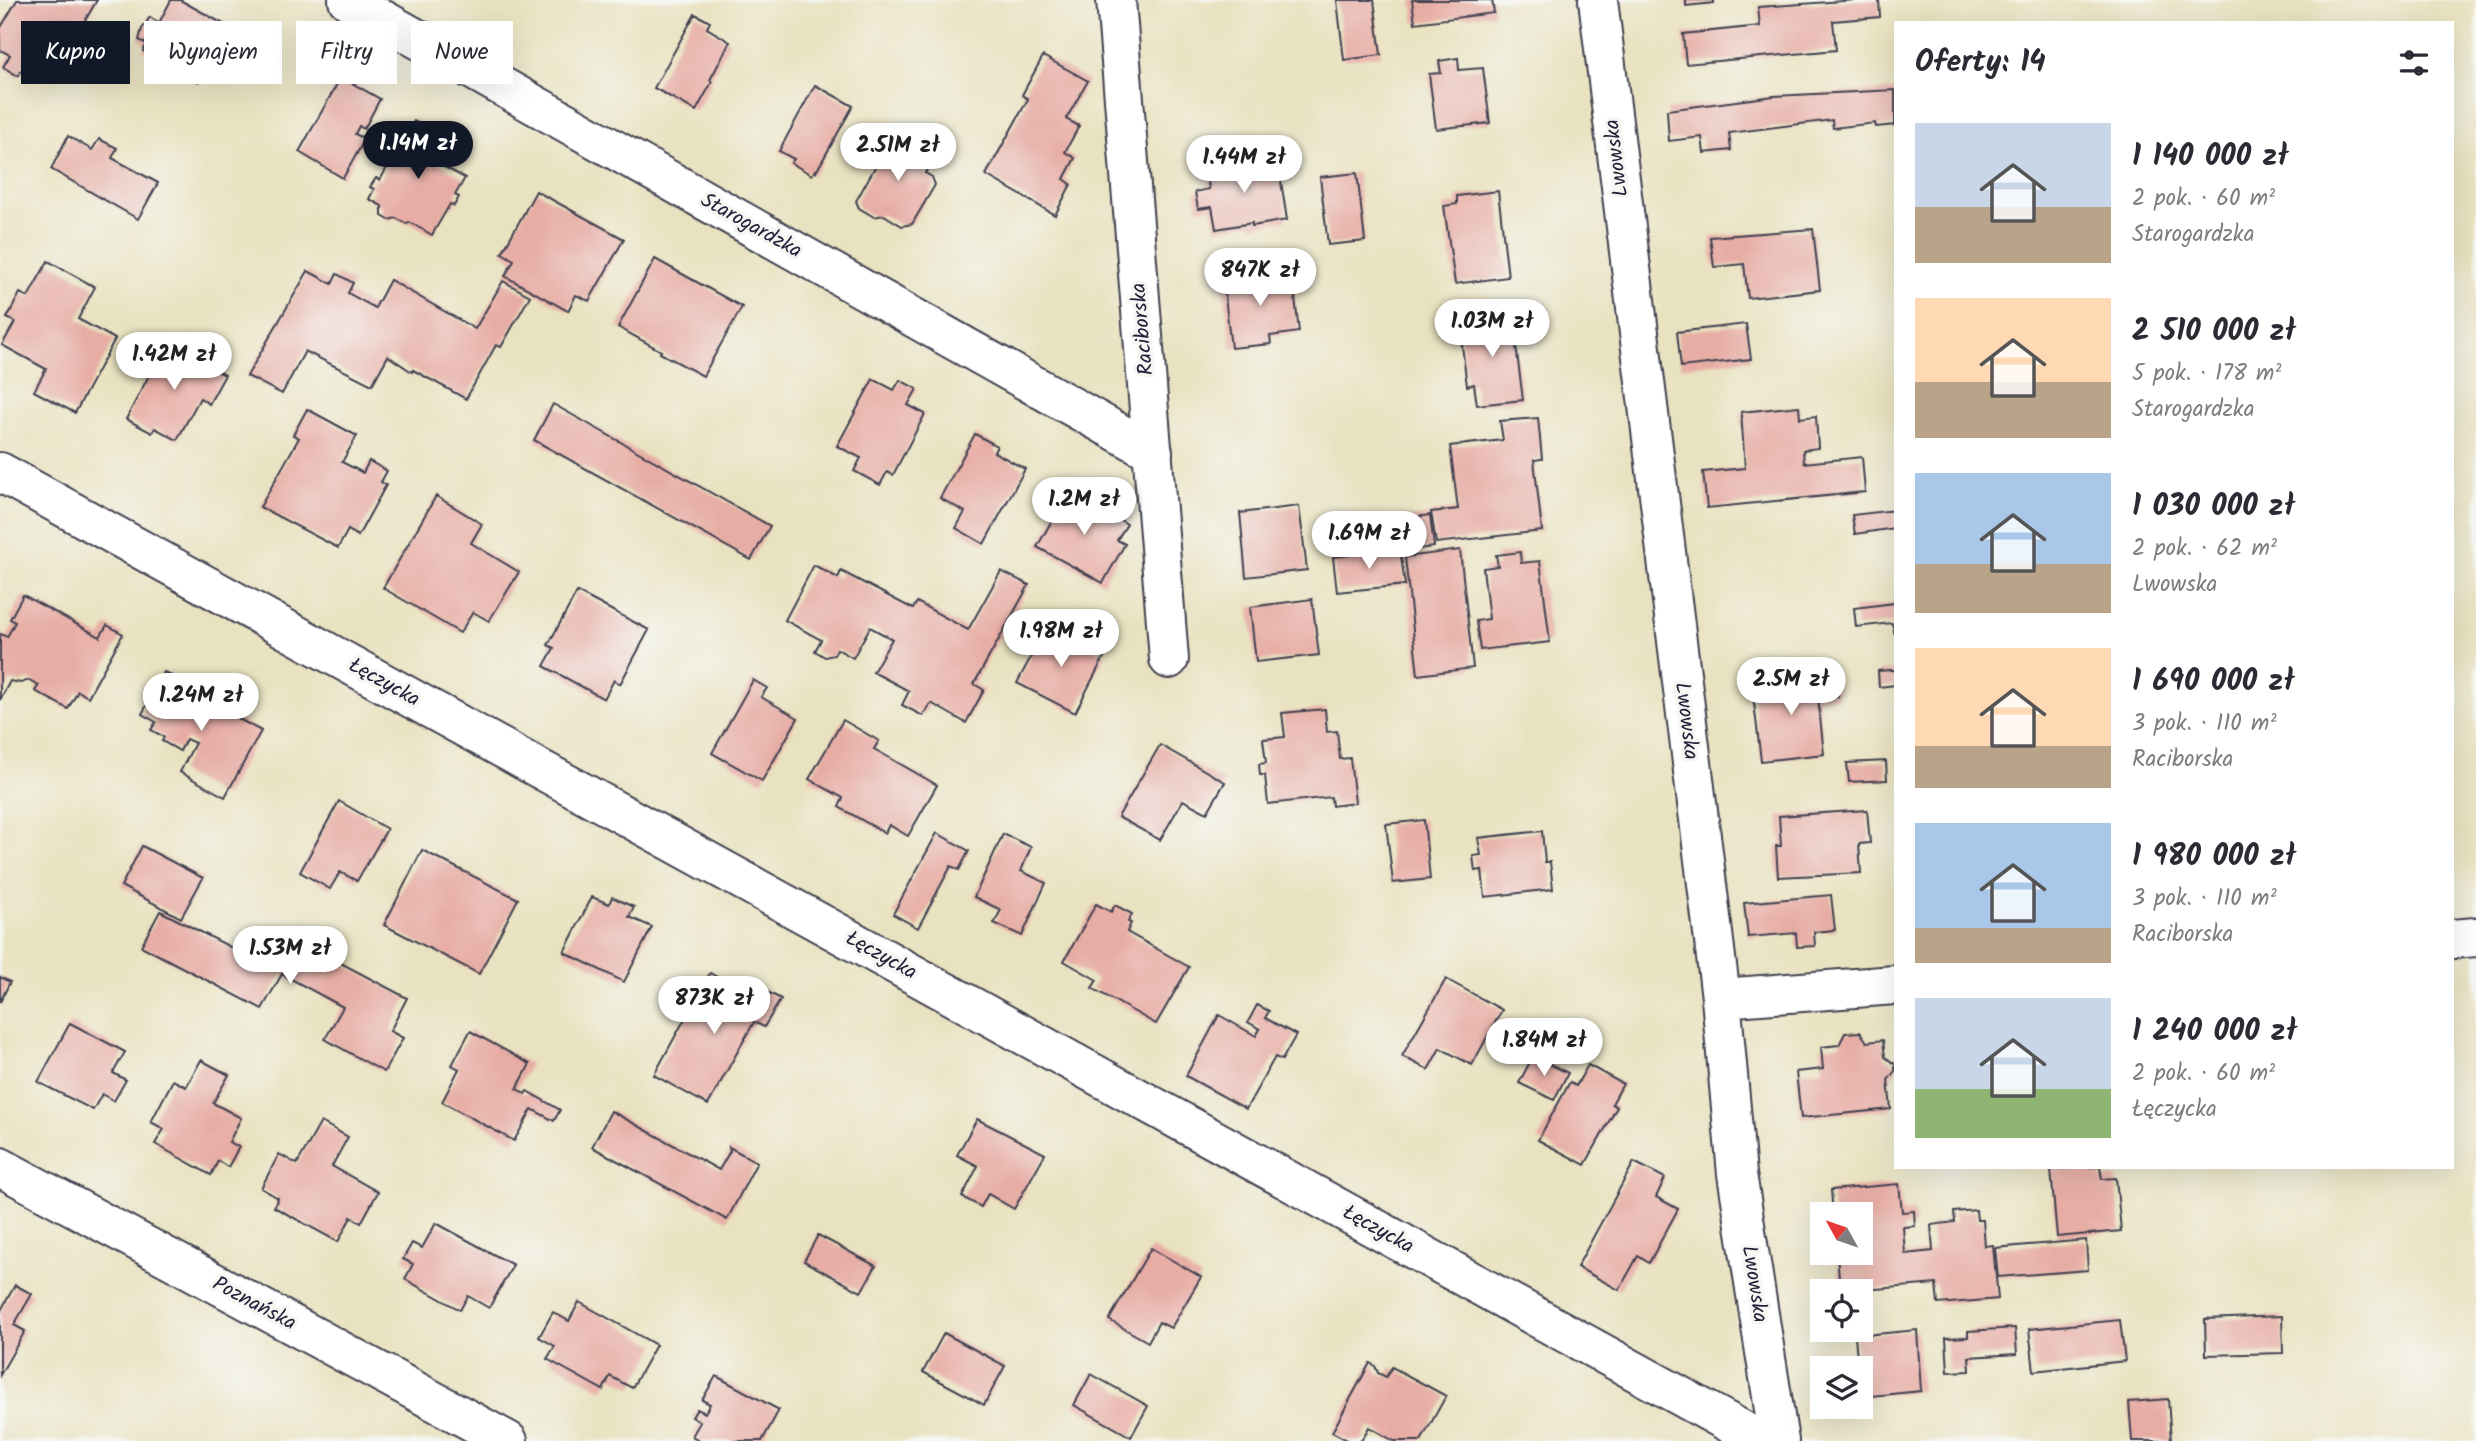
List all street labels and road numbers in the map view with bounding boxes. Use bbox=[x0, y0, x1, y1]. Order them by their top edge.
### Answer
street label: Lwowska bbox=[1596, 117, 1638, 199]
street label: Starogardzka bbox=[694, 184, 808, 268]
street label: Raciborska bbox=[1123, 281, 1163, 377]
street label: Łęczycka bbox=[342, 650, 426, 716]
street label: Lwowska bbox=[1665, 680, 1707, 762]
street label: Łęczycka bbox=[839, 923, 923, 989]
street label: Łęczycka bbox=[1336, 1197, 1420, 1263]
street label: Lwowska bbox=[1732, 1243, 1776, 1325]
street label: Poznańska bbox=[206, 1268, 302, 1340]

